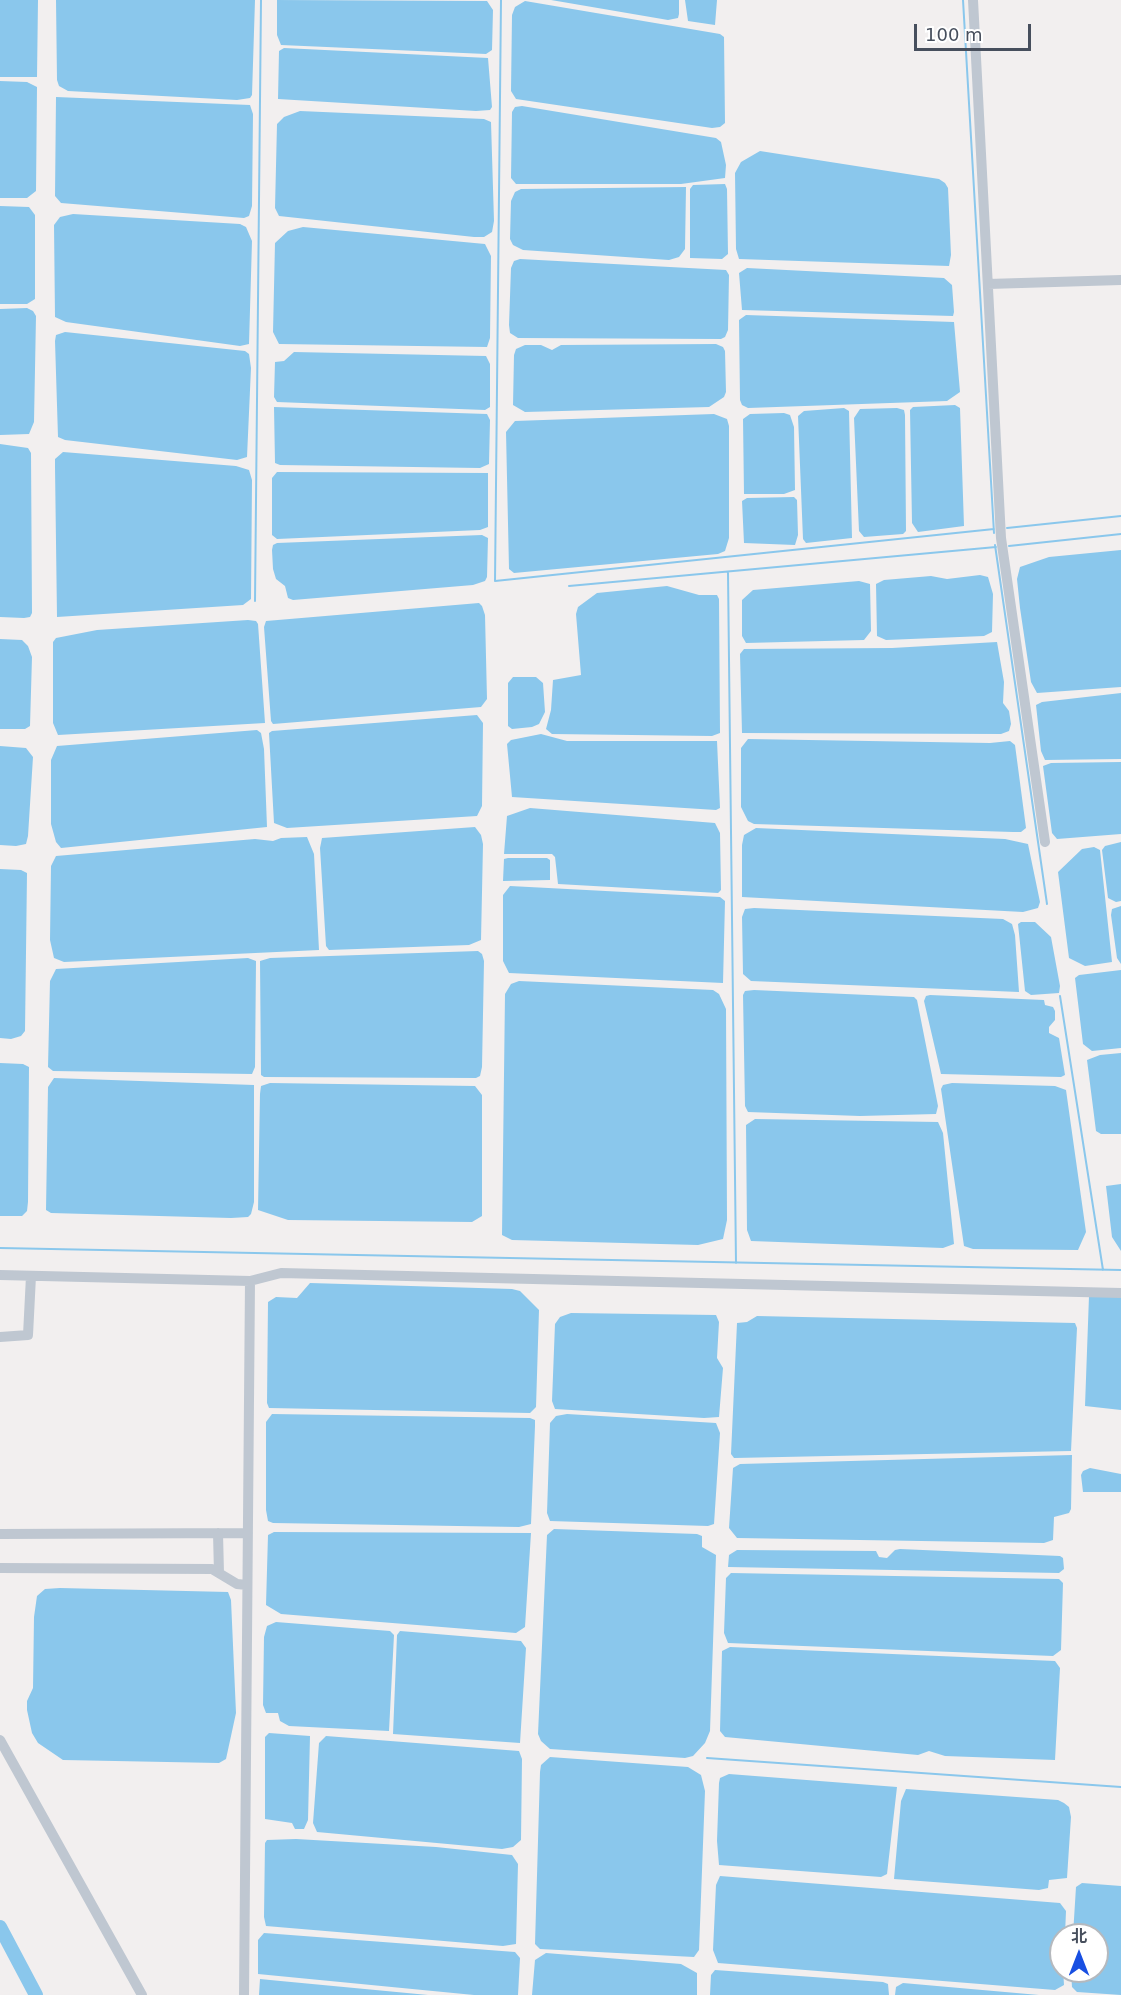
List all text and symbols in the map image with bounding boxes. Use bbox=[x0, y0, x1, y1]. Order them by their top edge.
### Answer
scale bar bbox=[917, 12, 1034, 50]
text: 100 m bbox=[925, 24, 983, 45]
north arrow bbox=[1049, 1923, 1109, 1983]
text: 北 bbox=[1071, 1927, 1087, 1946]

